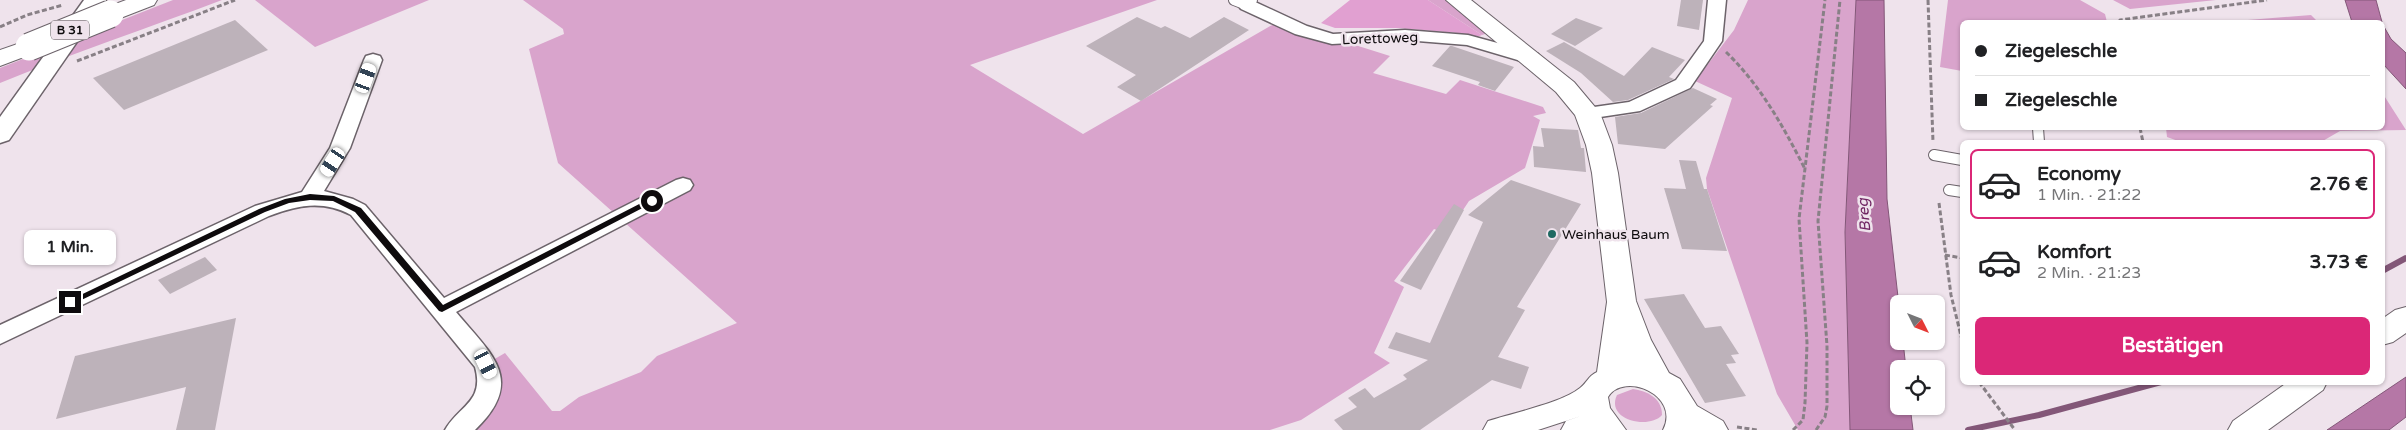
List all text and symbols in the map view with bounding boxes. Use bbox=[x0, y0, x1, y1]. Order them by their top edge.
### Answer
road number: B 31 bbox=[51, 20, 89, 40]
street label: Lorettoweg bbox=[1342, 29, 1419, 48]
text: Ziegeleschle bbox=[2005, 40, 2117, 62]
car bbox=[353, 61, 378, 95]
text: Ziegeleschle bbox=[2005, 89, 2117, 111]
car bbox=[318, 145, 347, 179]
icon: car bbox=[1977, 162, 2022, 207]
text: Economy bbox=[2037, 163, 2121, 185]
text: 2.76 € bbox=[2310, 173, 2368, 195]
text: 1 Min. · 21:22 bbox=[2037, 185, 2141, 205]
route start bbox=[641, 190, 663, 212]
water label: Breg bbox=[1853, 196, 1874, 233]
place label: Weinhaus Baum bbox=[1562, 226, 1670, 243]
marker: Weinhaus Baum bbox=[1546, 228, 1558, 240]
callout: 1 Min. bbox=[24, 230, 116, 264]
text: 1 Min. bbox=[46, 237, 94, 257]
icon: car bbox=[1977, 240, 2022, 285]
text: Komfort bbox=[2037, 241, 2111, 263]
text: 3.73 € bbox=[2310, 251, 2368, 273]
text: 2 Min. · 21:23 bbox=[2037, 263, 2141, 283]
route end bbox=[59, 291, 81, 313]
north arrow bbox=[1890, 295, 1945, 350]
map controls bbox=[1890, 295, 1945, 415]
button: Bestätigen bbox=[1975, 317, 2370, 375]
car bbox=[472, 347, 499, 381]
button: locate bbox=[1890, 360, 1945, 415]

